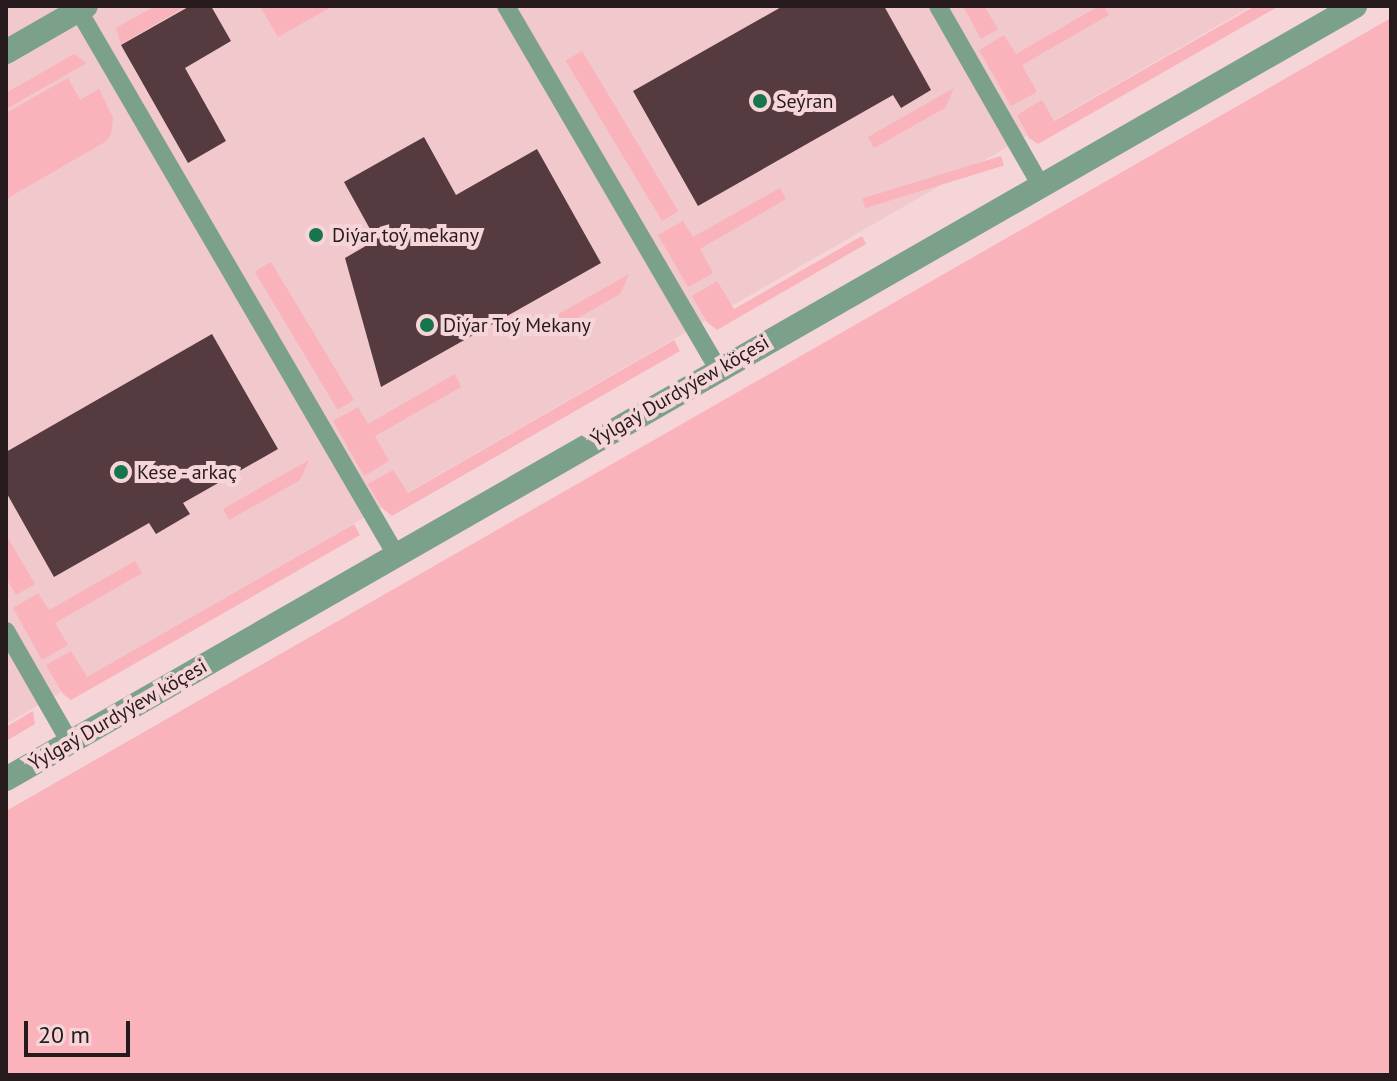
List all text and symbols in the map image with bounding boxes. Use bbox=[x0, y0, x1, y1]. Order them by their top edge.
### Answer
place label: Seýran bbox=[776, 89, 833, 113]
marker: Seýran bbox=[751, 92, 769, 110]
place label: Diýar toý mekany bbox=[332, 223, 480, 247]
marker: Diýar toý mekany bbox=[307, 226, 325, 244]
place label: Diýar Toý Mekany bbox=[443, 313, 592, 337]
marker: Diýar Toý Mekany bbox=[418, 316, 436, 334]
street label: Ýylgaý Durdyýew köçesi bbox=[586, 330, 774, 452]
place label: Kese - arkaç bbox=[137, 460, 240, 484]
marker: Kese - arkaç bbox=[112, 463, 130, 481]
street label: Ýylgaý Durdyýew köçesi bbox=[24, 654, 212, 776]
scale bar bbox=[28, 1005, 134, 1055]
text: 20 m bbox=[38, 1019, 90, 1050]

